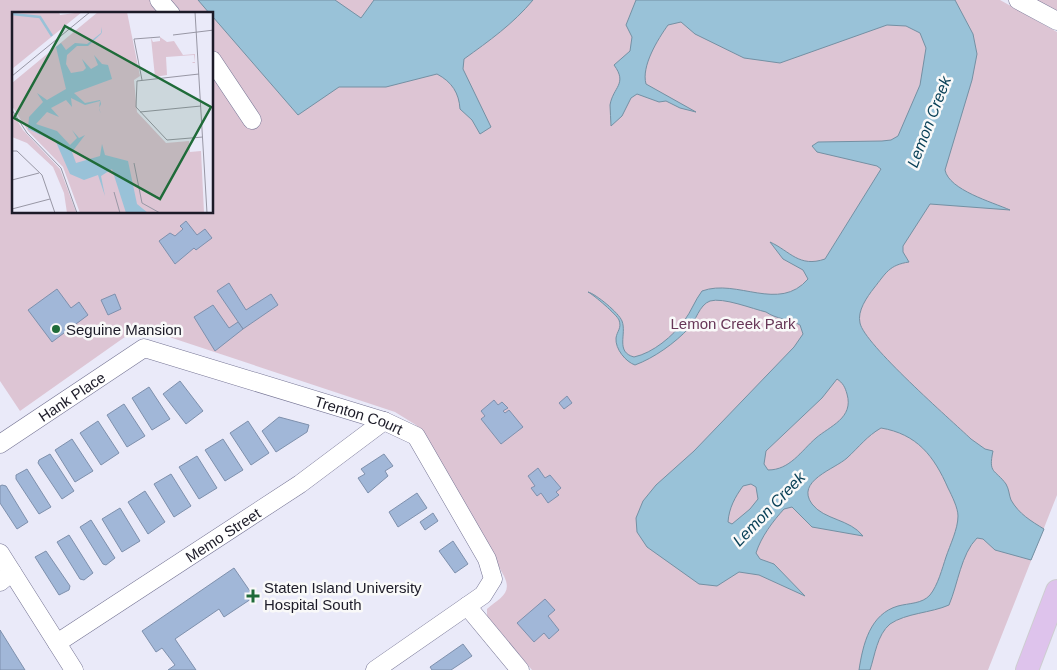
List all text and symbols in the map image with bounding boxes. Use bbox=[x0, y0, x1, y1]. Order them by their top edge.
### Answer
inset map bbox=[12, 12, 214, 214]
water label: Lemon Creek bbox=[904, 73, 955, 170]
park label: Lemon Creek Park bbox=[670, 315, 796, 332]
place label: Seguine Mansion bbox=[66, 321, 182, 338]
marker: Seguine Mansion bbox=[50, 323, 62, 335]
street label: Hank Place bbox=[35, 368, 108, 425]
street label: Trenton Court bbox=[313, 392, 407, 438]
water label: Lemon Creek bbox=[730, 468, 809, 549]
street label: Memo Street bbox=[182, 504, 264, 565]
place label: Staten Island University Hospital South bbox=[264, 579, 422, 613]
marker: Staten Island University Hospital South bbox=[246, 589, 260, 603]

